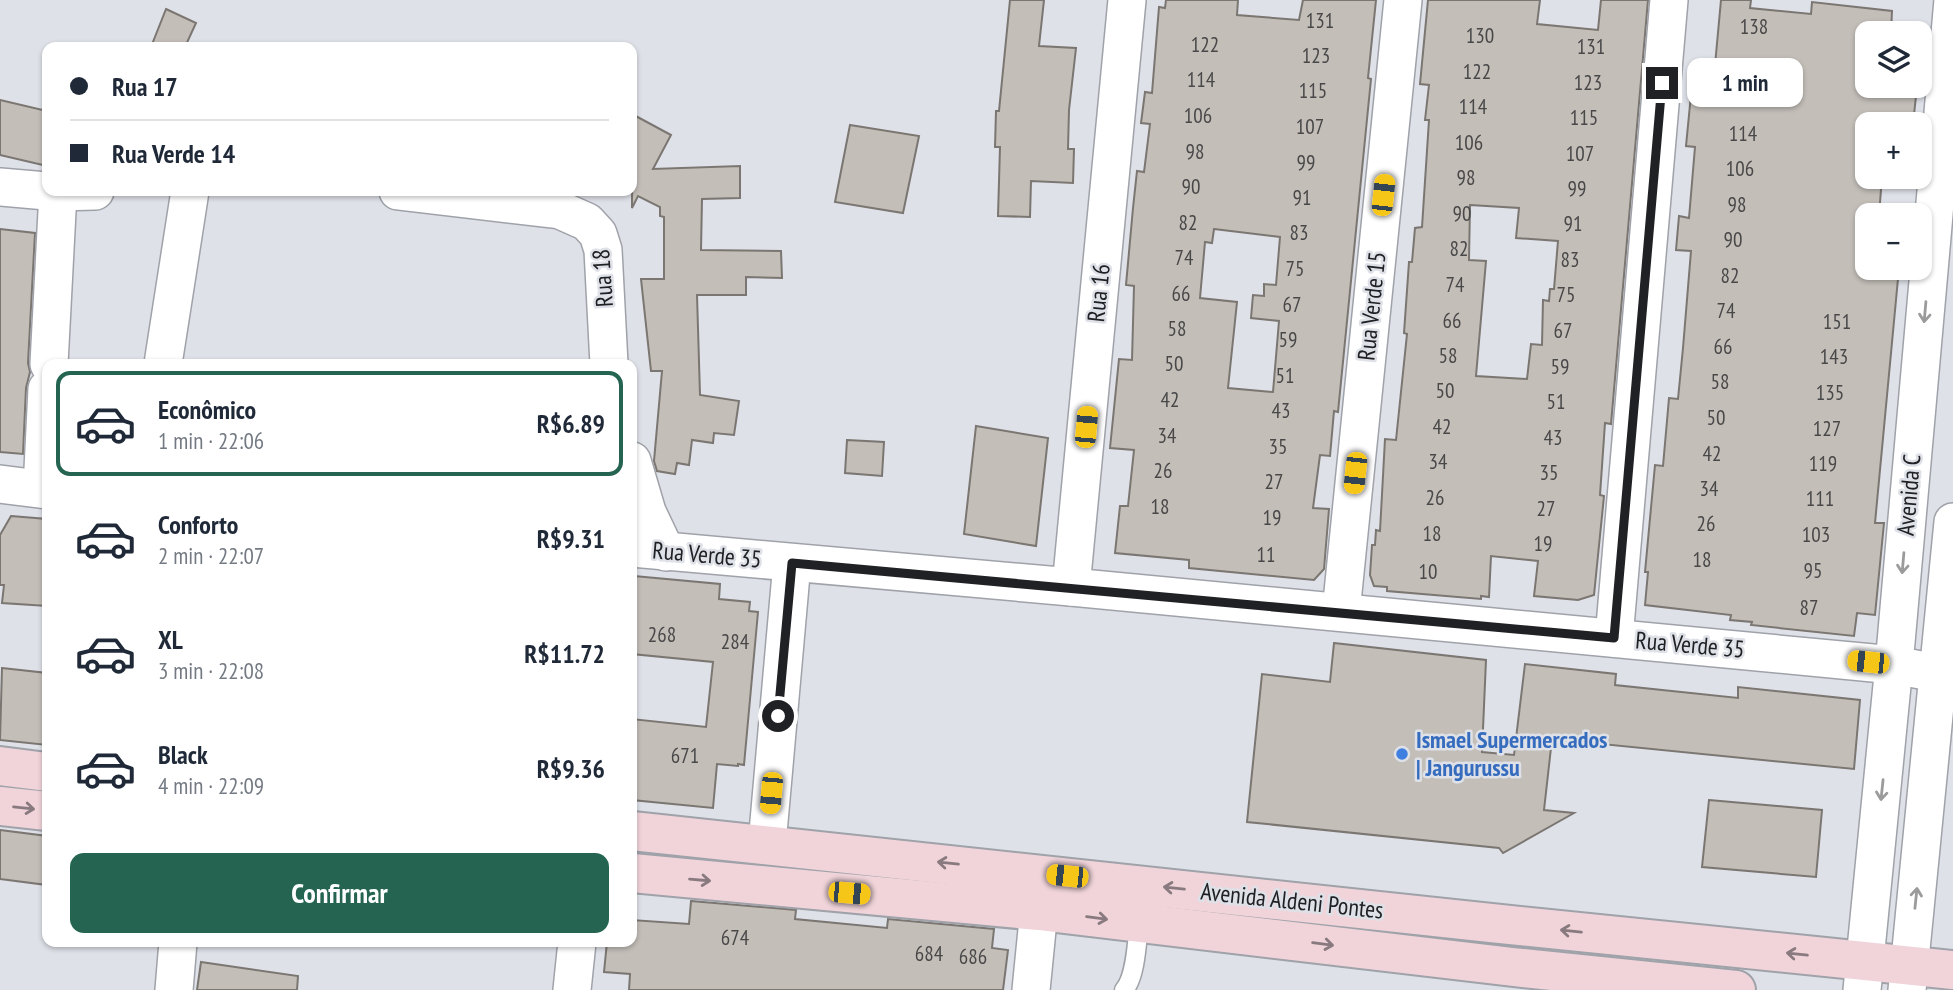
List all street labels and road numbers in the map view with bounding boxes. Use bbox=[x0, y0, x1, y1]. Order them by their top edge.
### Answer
street label: Rua 18 bbox=[585, 248, 620, 308]
street label: Rua Verde 15 bbox=[1350, 250, 1393, 362]
street label: Rua 16 bbox=[1080, 262, 1117, 324]
street label: Avenida C bbox=[1890, 453, 1928, 537]
street label: Rua Verde 35 bbox=[651, 534, 763, 575]
street label: Rua Verde 35 bbox=[1634, 624, 1746, 665]
street label: Avenida Aldeni Pontes bbox=[1199, 875, 1385, 926]

